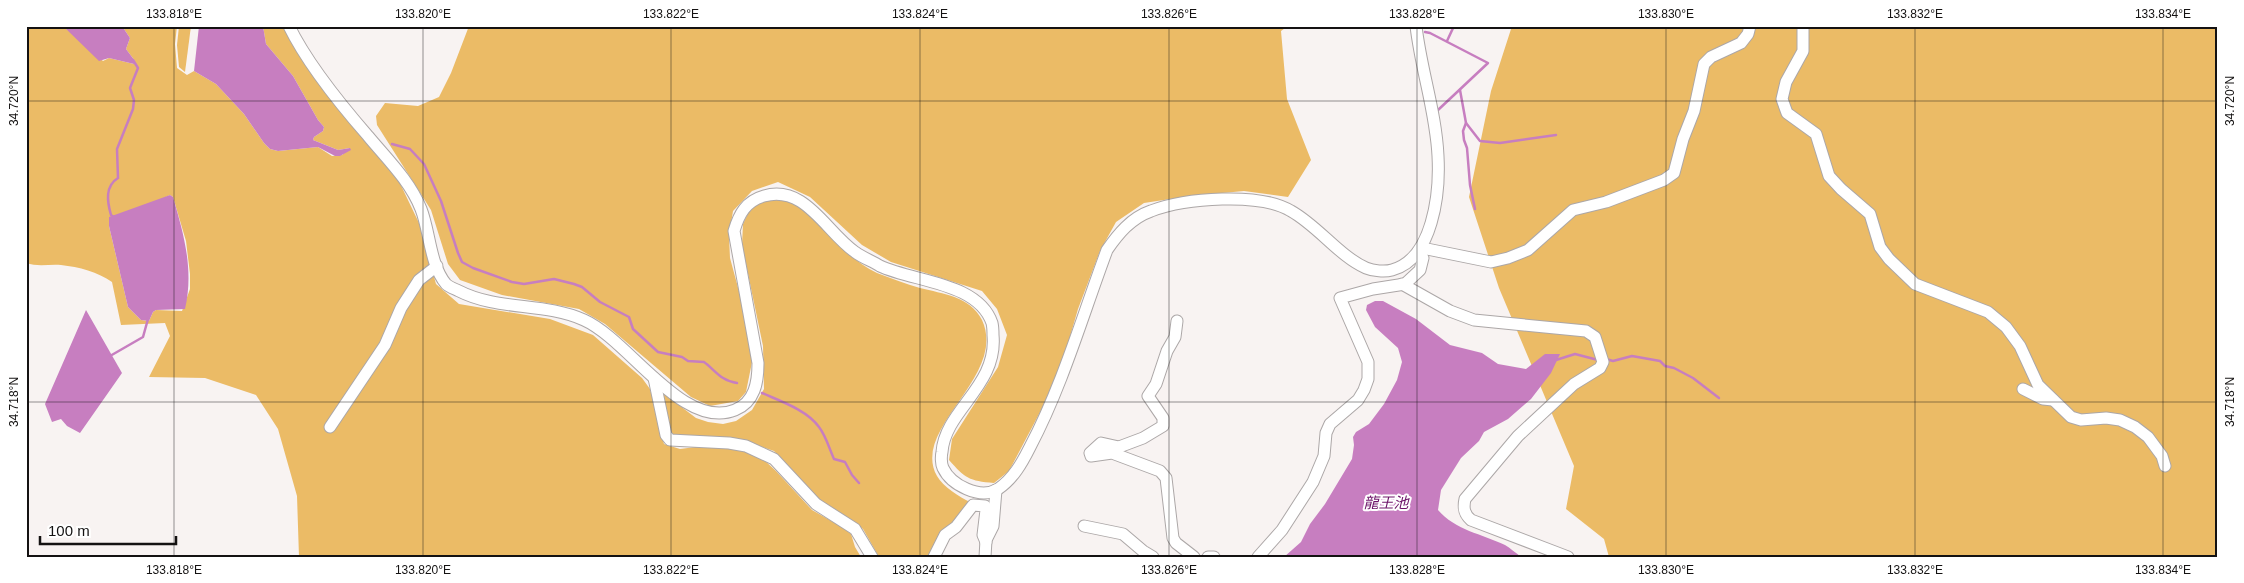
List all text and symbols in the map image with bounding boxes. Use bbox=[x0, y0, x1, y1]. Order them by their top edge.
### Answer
text: 133.818°E bbox=[146, 7, 202, 21]
text: 133.820°E bbox=[395, 7, 451, 21]
text: 133.822°E bbox=[643, 7, 699, 21]
text: 133.824°E bbox=[892, 7, 948, 21]
text: 133.826°E bbox=[1141, 7, 1197, 21]
text: 133.828°E bbox=[1389, 7, 1445, 21]
text: 133.830°E bbox=[1638, 7, 1694, 21]
text: 133.832°E bbox=[1887, 7, 1943, 21]
text: 133.834°E bbox=[2135, 7, 2191, 21]
text: 34.720°N bbox=[7, 76, 21, 126]
text: 34.720°N bbox=[2223, 76, 2237, 126]
text: 34.718°N bbox=[7, 377, 21, 427]
text: 34.718°N bbox=[2223, 377, 2237, 427]
water label: 龍王池 bbox=[1363, 494, 1410, 511]
scale bar bbox=[40, 513, 176, 545]
text: 100 m bbox=[48, 522, 90, 539]
text: 133.818°E bbox=[146, 563, 202, 577]
text: 133.820°E bbox=[395, 563, 451, 577]
text: 133.822°E bbox=[643, 563, 699, 577]
text: 133.824°E bbox=[892, 563, 948, 577]
text: 133.826°E bbox=[1141, 563, 1197, 577]
text: 133.828°E bbox=[1389, 563, 1445, 577]
text: 133.830°E bbox=[1638, 563, 1694, 577]
text: 133.832°E bbox=[1887, 563, 1943, 577]
text: 133.834°E bbox=[2135, 563, 2191, 577]

